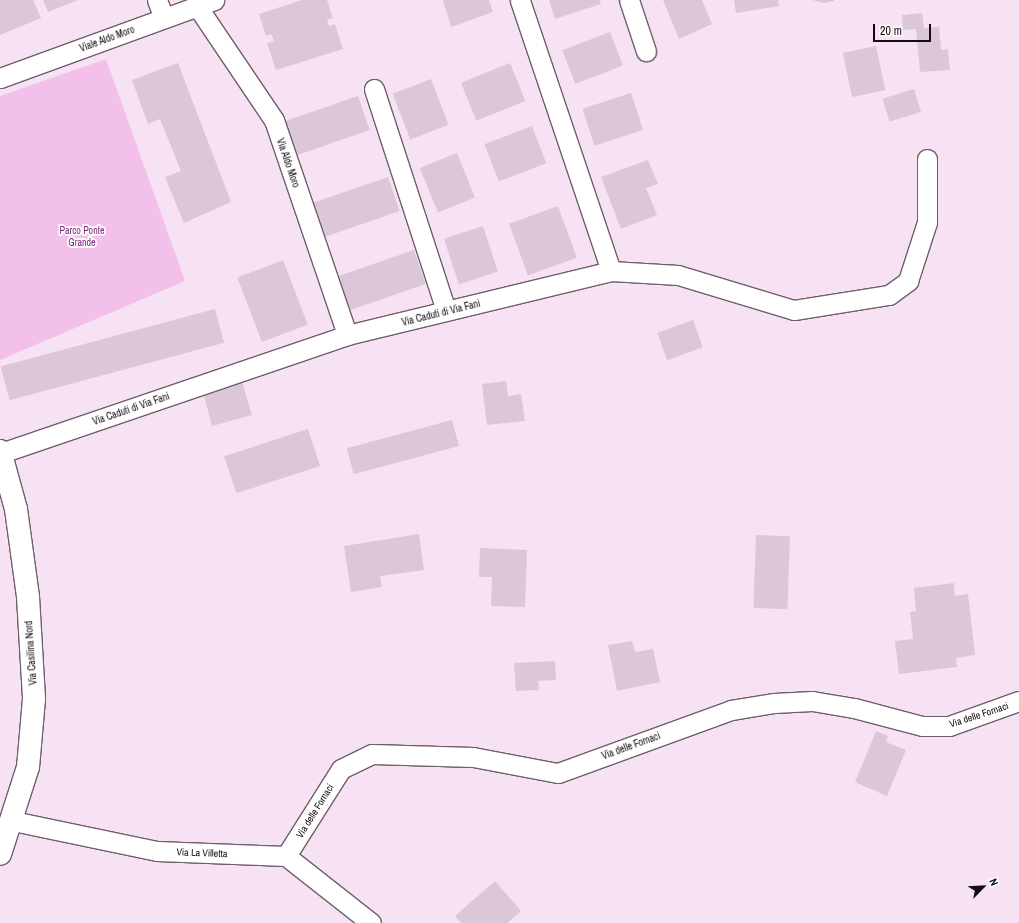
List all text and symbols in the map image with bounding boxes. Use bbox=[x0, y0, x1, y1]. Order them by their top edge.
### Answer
scale bar bbox=[875, 16, 933, 42]
street label: Viale Aldo Moro bbox=[78, 23, 136, 55]
text: 20 m bbox=[880, 23, 902, 39]
street label: Via Aldo Moro bbox=[274, 137, 302, 189]
park label: Parco Ponte Grande bbox=[59, 224, 105, 248]
street label: Via Caduti di Via Fani bbox=[401, 297, 481, 329]
street label: Via Caduti di Via Fani bbox=[91, 390, 171, 428]
street label: Via Casilina Nord bbox=[23, 620, 39, 686]
street label: Via delle Fornaci bbox=[948, 700, 1010, 730]
street label: Via delle Fornaci bbox=[600, 730, 662, 762]
street label: Via delle Fornaci bbox=[294, 782, 336, 840]
street label: Via La Villetta bbox=[176, 846, 228, 860]
north arrow bbox=[963, 867, 1003, 907]
text: N bbox=[986, 876, 1002, 888]

